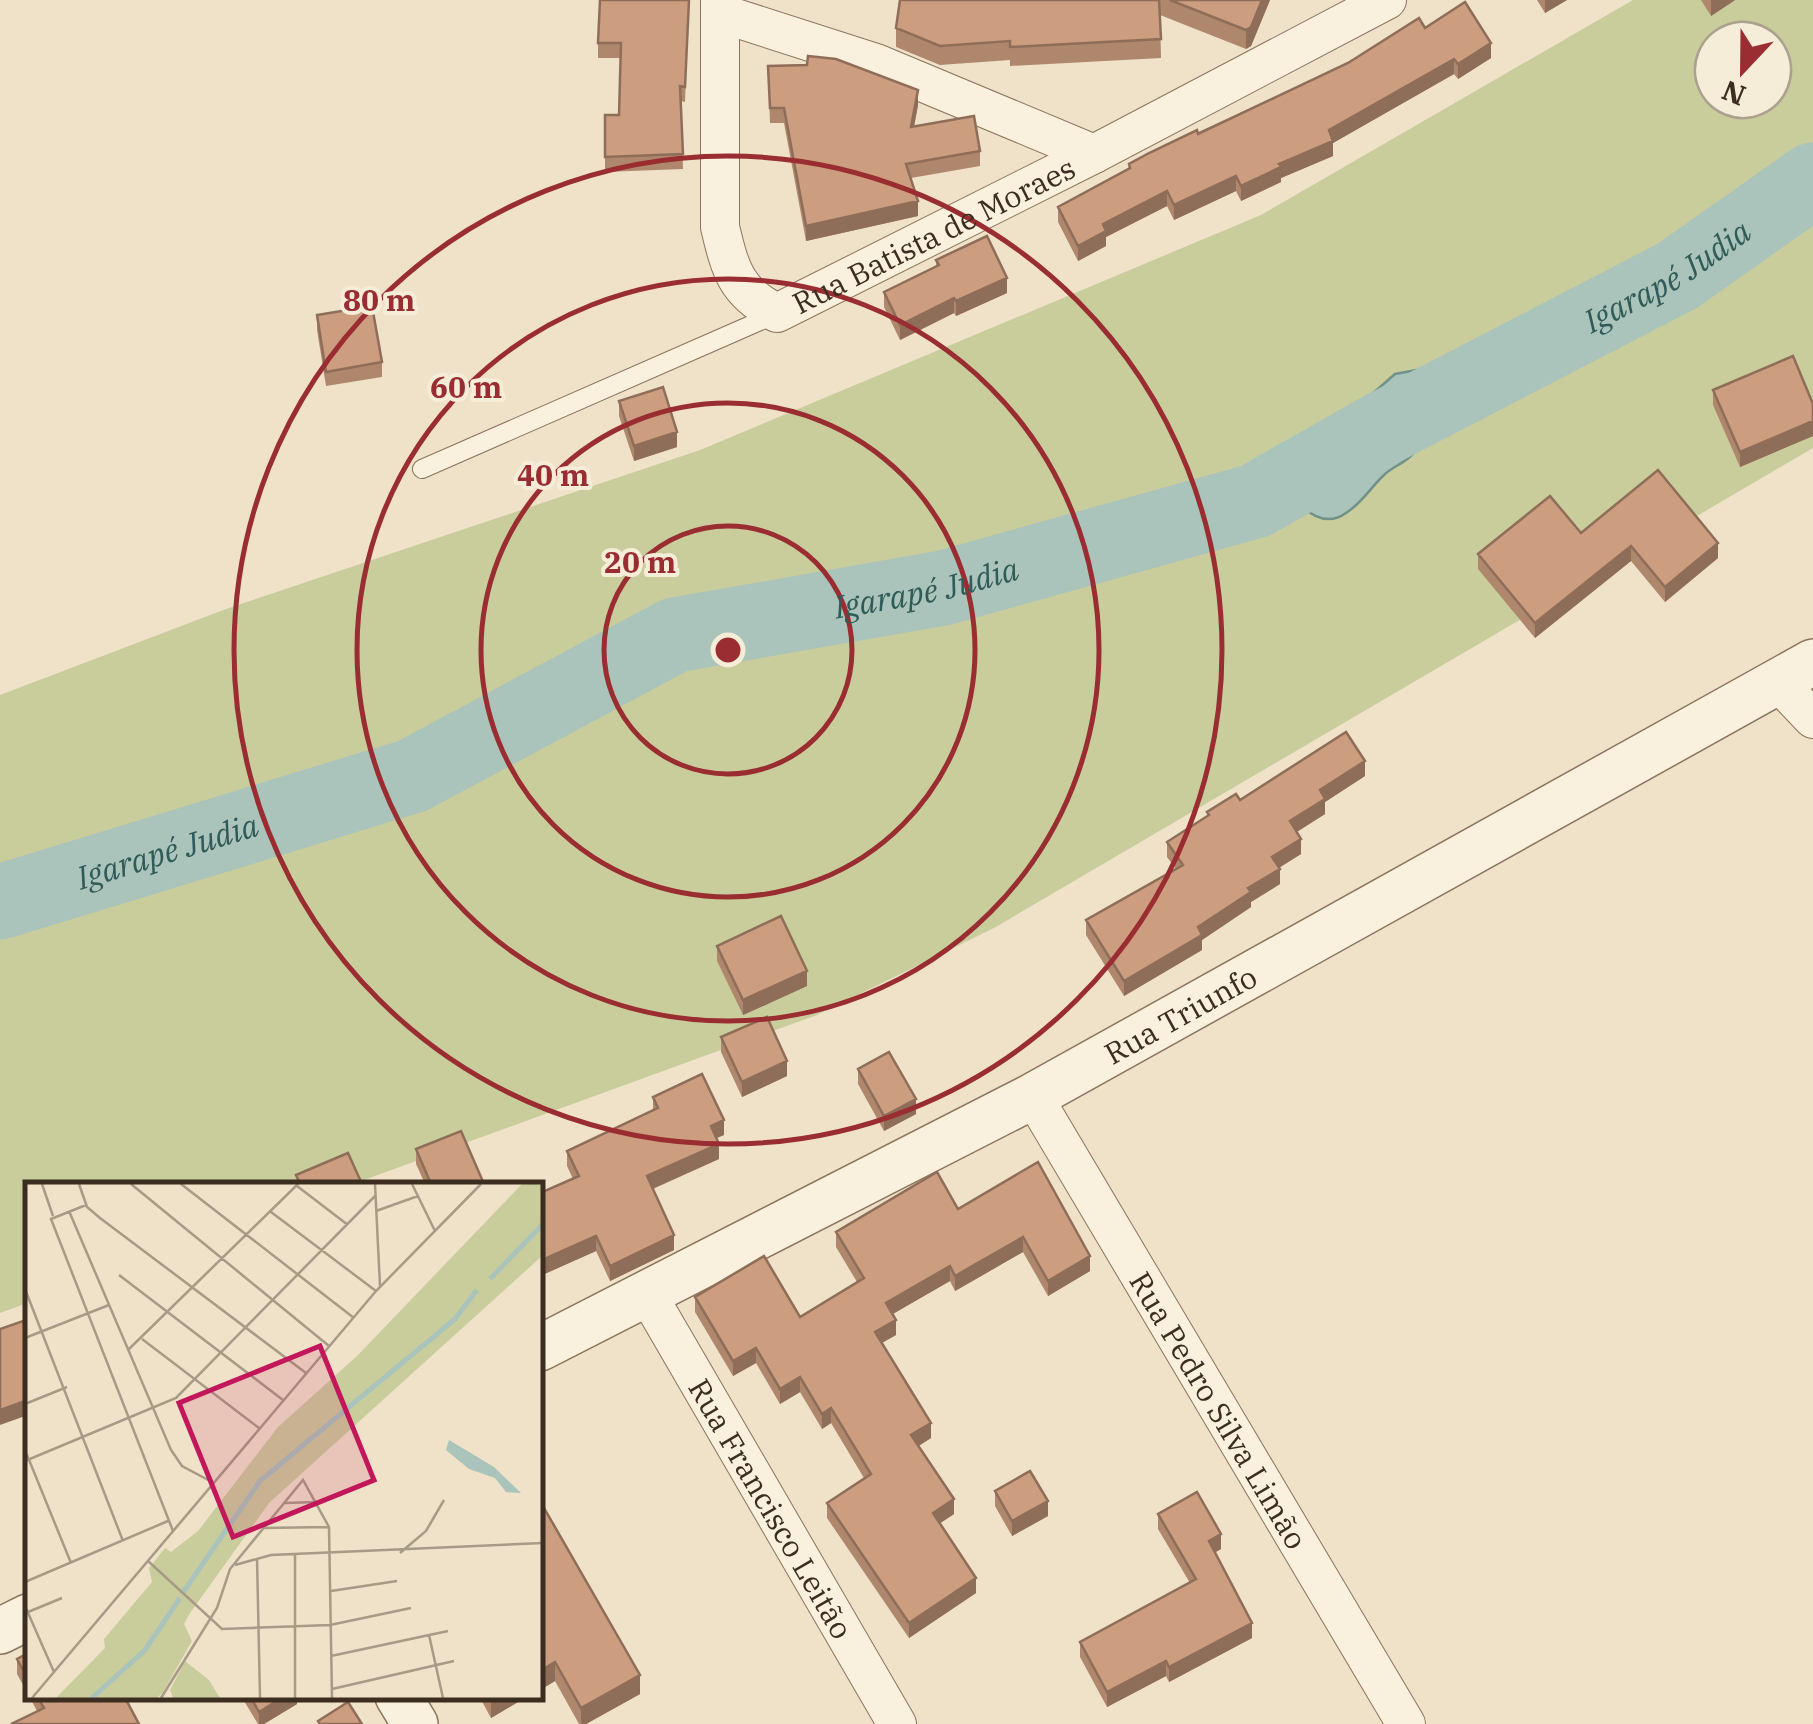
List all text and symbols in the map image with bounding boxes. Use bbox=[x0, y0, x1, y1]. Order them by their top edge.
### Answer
north arrow bbox=[1693, 20, 1793, 120]
text: N bbox=[1716, 72, 1751, 115]
street label: Rua Batista de Moraes bbox=[785, 147, 1081, 322]
water label: Igarapé Judia bbox=[1576, 209, 1759, 342]
text: 80 m bbox=[343, 280, 415, 319]
text: 60 m bbox=[430, 367, 502, 406]
text: 40 m bbox=[517, 455, 589, 494]
text: 20 m bbox=[604, 542, 676, 581]
water label: Igarapé Judia bbox=[830, 547, 1024, 628]
centre of rings bbox=[710, 632, 746, 668]
water label: Igarapé Judia bbox=[71, 803, 264, 899]
street label: Rua Triunfo bbox=[1097, 956, 1263, 1072]
inset map bbox=[25, 1182, 542, 1699]
street label: Rua Pedro Silva Limão bbox=[1122, 1264, 1317, 1556]
street label: Rua Francisco Leitão bbox=[681, 1371, 863, 1645]

